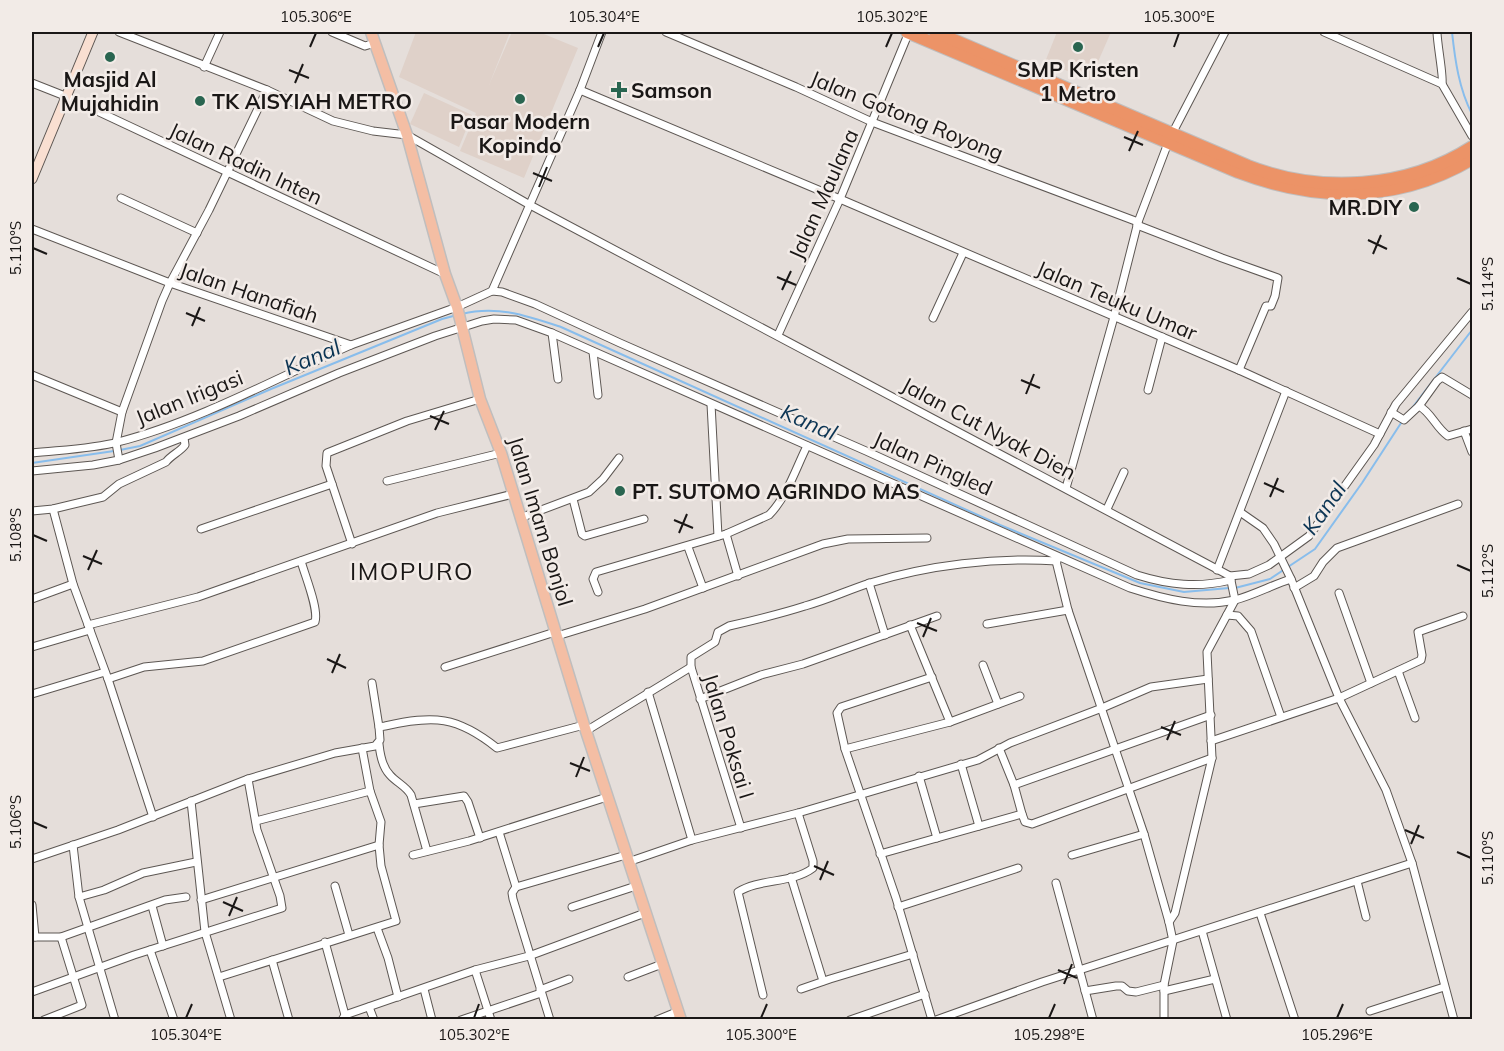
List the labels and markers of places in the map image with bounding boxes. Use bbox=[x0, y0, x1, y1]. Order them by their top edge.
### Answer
marker: SMP Kristen 1 Metro bbox=[1071, 40, 1085, 54]
marker: Masjid Al Mujahidin bbox=[103, 50, 117, 64]
place label: SMP Kristen 1 Metro bbox=[1017, 56, 1139, 106]
place label: Masjid Al Mujahidin bbox=[61, 66, 159, 116]
place label: Samson bbox=[631, 77, 712, 103]
marker: Samson bbox=[612, 83, 626, 97]
place label: TK AISYIAH METRO bbox=[212, 88, 412, 114]
marker: Pasar Modern Kopindo bbox=[513, 92, 527, 106]
marker: TK AISYIAH METRO bbox=[193, 94, 207, 108]
place label: Pasar Modern Kopindo bbox=[450, 108, 590, 158]
place label: MR.DIY bbox=[1329, 194, 1403, 220]
marker: MR.DIY bbox=[1407, 200, 1421, 214]
place label: PT. SUTOMO AGRINDO MAS bbox=[632, 478, 920, 504]
marker: PT. SUTOMO AGRINDO MAS bbox=[613, 484, 627, 498]

